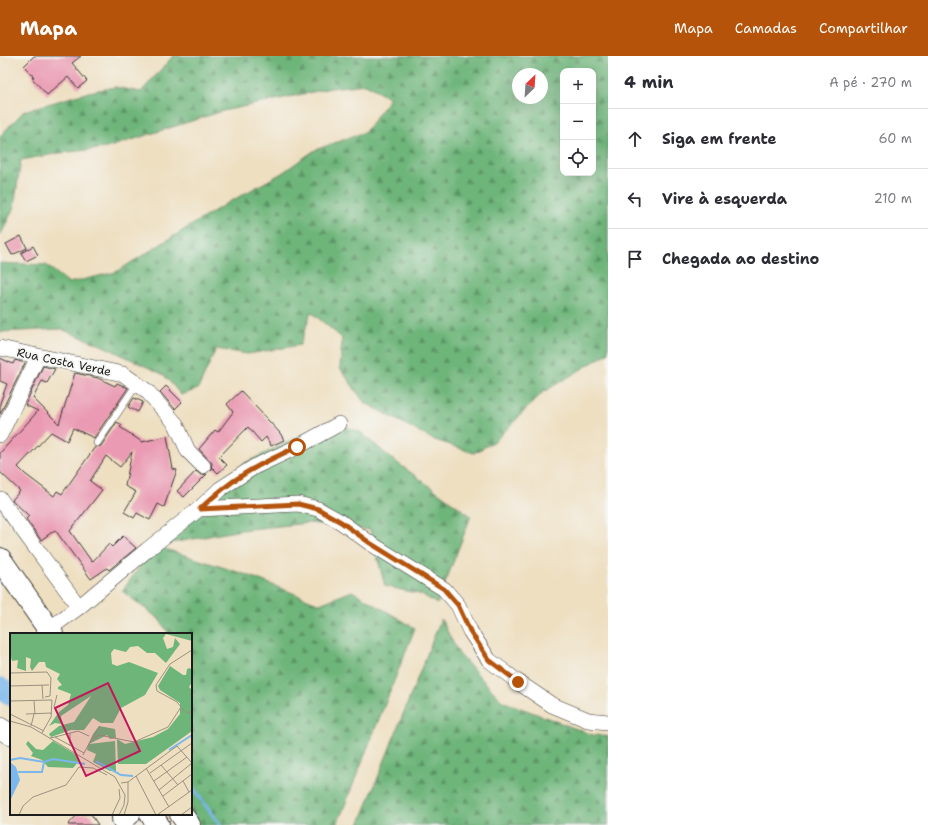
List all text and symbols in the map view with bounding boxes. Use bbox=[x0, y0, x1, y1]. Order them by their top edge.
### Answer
text: Mapa bbox=[20, 16, 77, 41]
text: Mapa bbox=[674, 19, 713, 37]
text: Camadas bbox=[735, 19, 797, 37]
text: Compartilhar bbox=[819, 19, 908, 37]
north arrow bbox=[512, 68, 548, 104]
map controls bbox=[560, 68, 596, 176]
button: + bbox=[560, 68, 596, 104]
text: 4 min bbox=[624, 71, 674, 93]
text: A pé · 270 m bbox=[829, 74, 912, 91]
button: − bbox=[560, 104, 596, 140]
icon: ahead bbox=[624, 128, 646, 150]
text: Siga em frente bbox=[662, 129, 777, 149]
text: 60 m bbox=[879, 130, 912, 147]
button: locate bbox=[560, 140, 596, 176]
icon: left bbox=[624, 188, 646, 210]
text: Vire à esquerda bbox=[662, 189, 787, 209]
text: 210 m bbox=[874, 190, 912, 207]
icon: arrive bbox=[624, 248, 646, 270]
text: Chegada ao destino bbox=[662, 249, 819, 269]
street label: Rua Costa Verde bbox=[15, 344, 113, 380]
route start bbox=[288, 438, 306, 456]
inset map bbox=[10, 633, 192, 815]
route end bbox=[509, 673, 527, 691]

